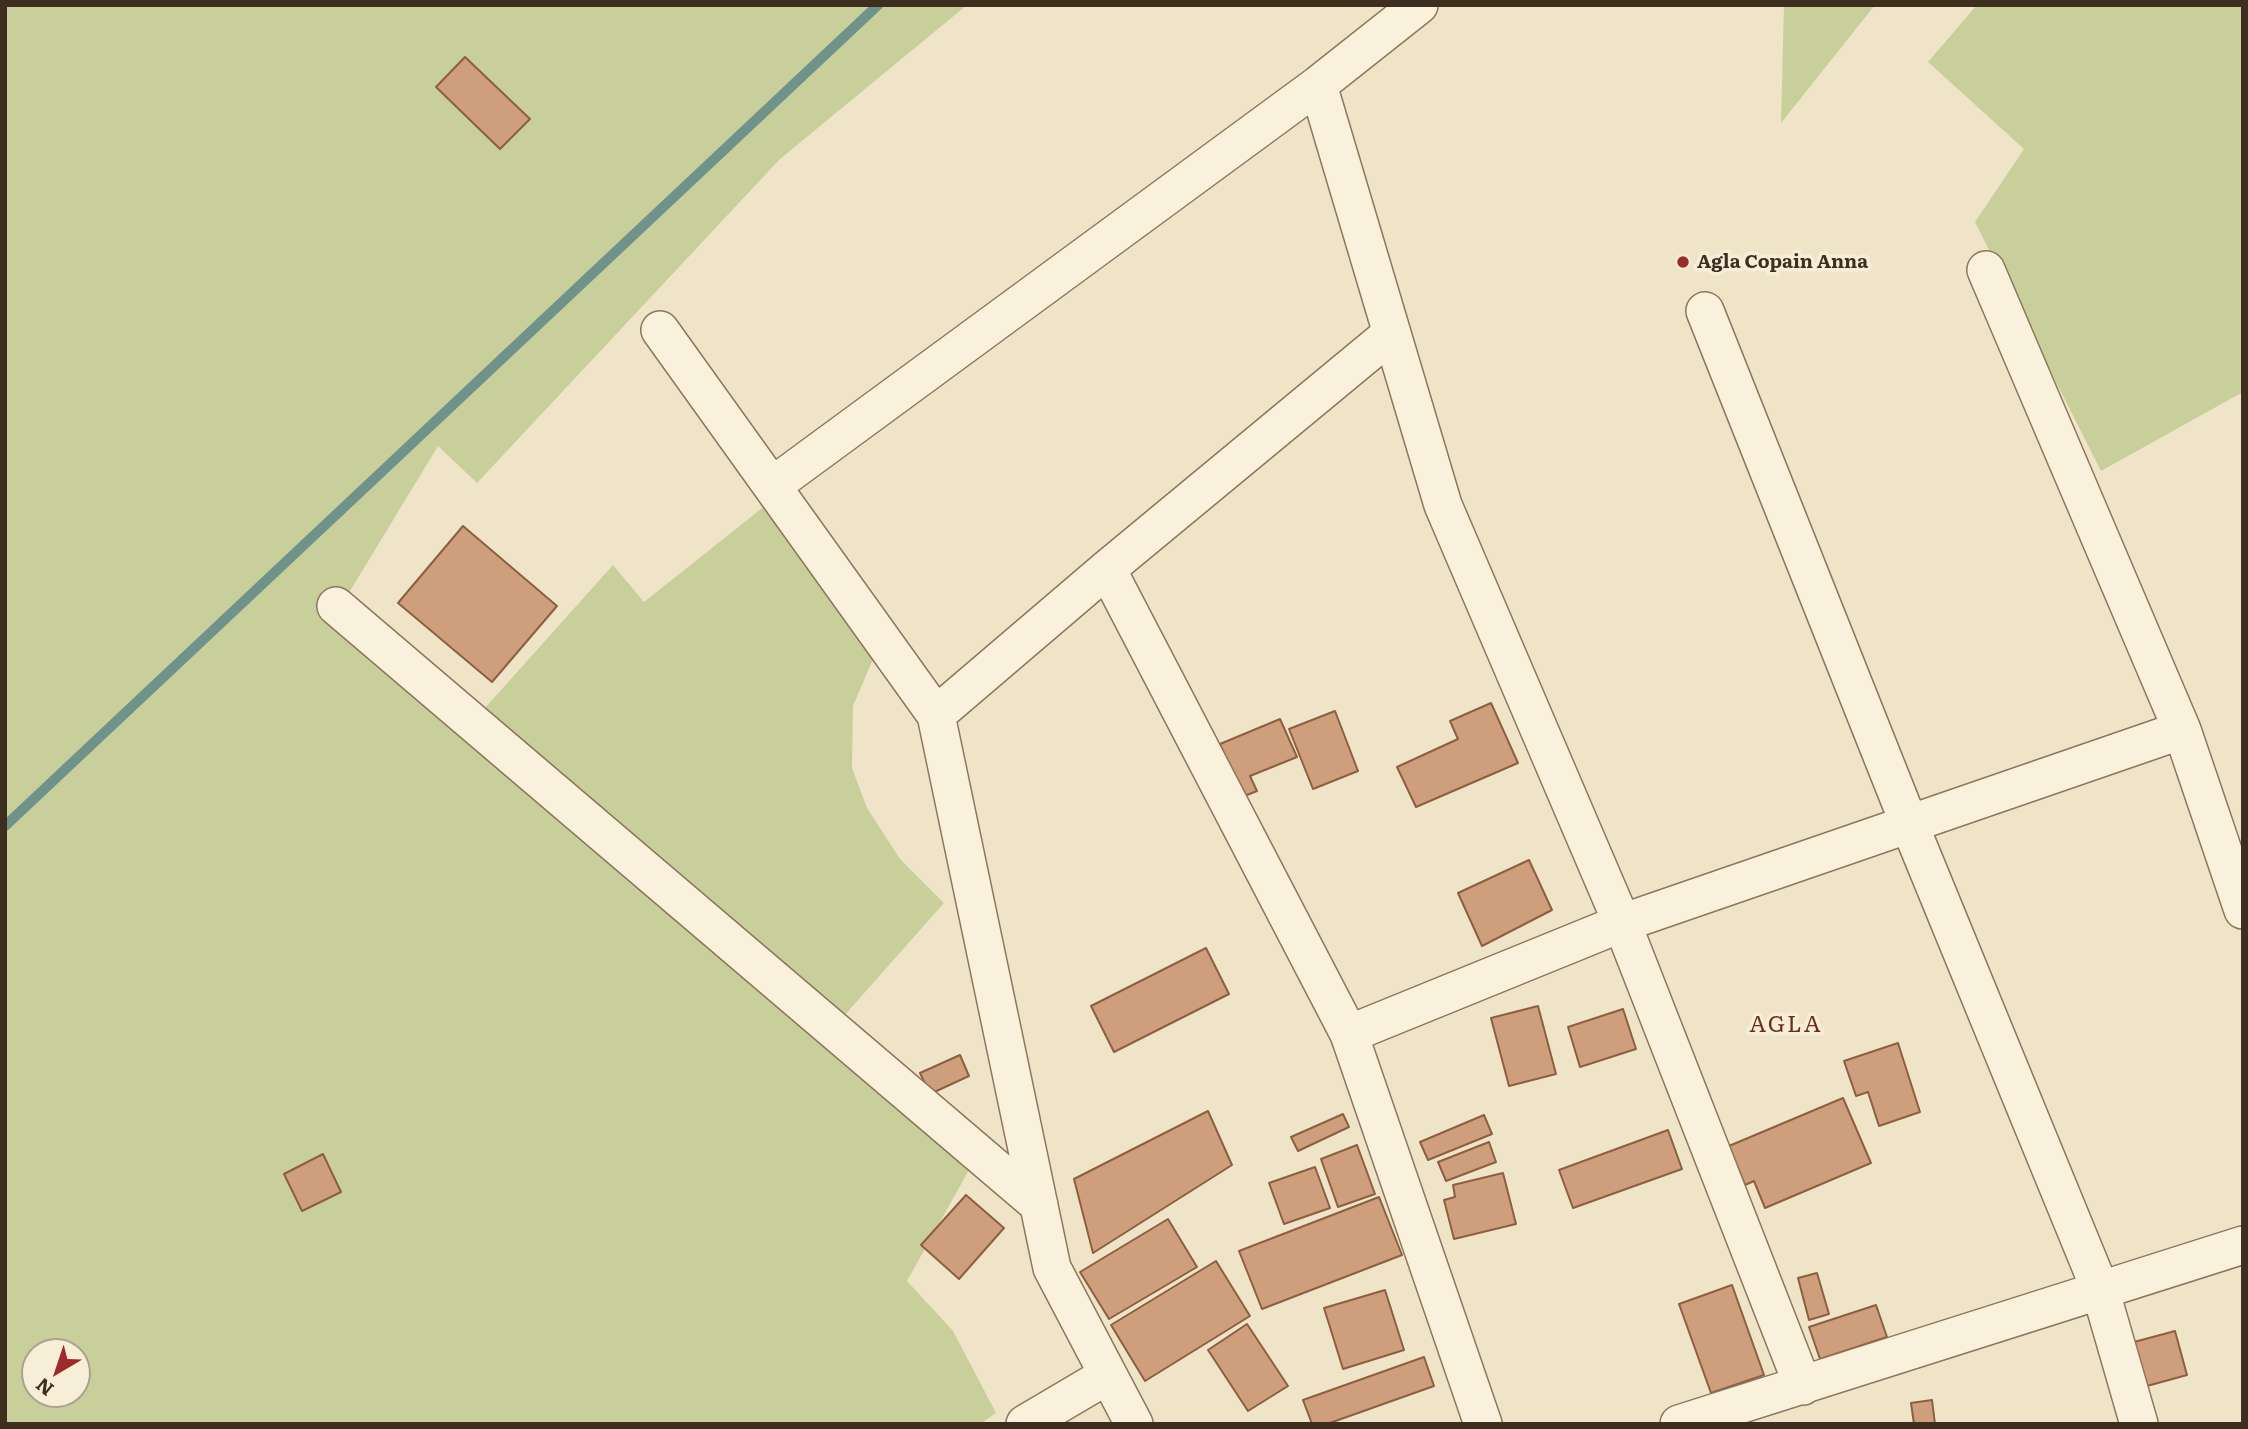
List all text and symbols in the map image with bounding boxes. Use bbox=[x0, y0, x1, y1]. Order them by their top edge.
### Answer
place label: Agla Copain Anna bbox=[1697, 251, 1868, 273]
marker: Agla Copain Anna bbox=[1675, 254, 1691, 270]
district label: AGLA bbox=[1750, 1011, 1822, 1039]
north arrow bbox=[21, 1338, 91, 1408]
text: N bbox=[29, 1372, 59, 1404]

